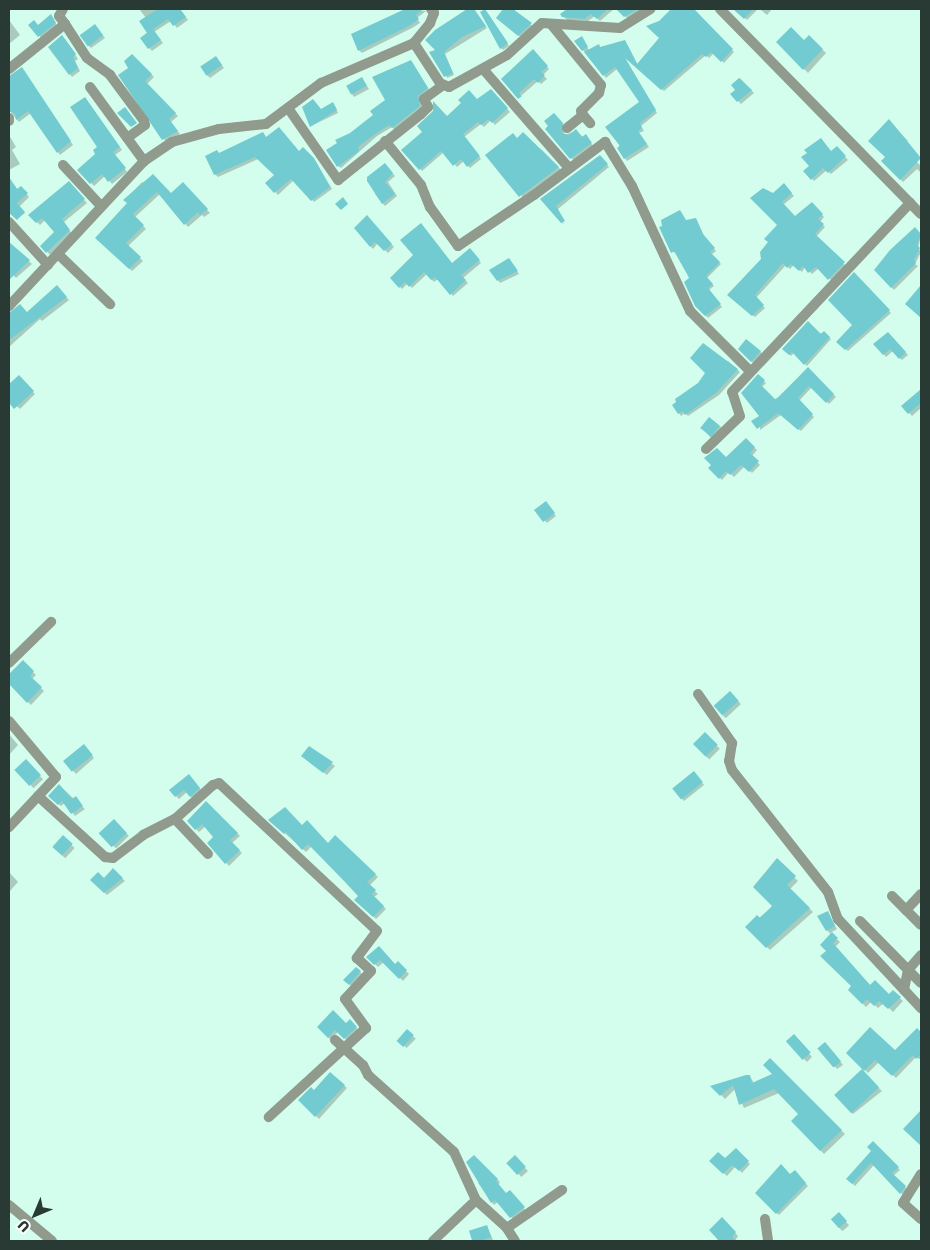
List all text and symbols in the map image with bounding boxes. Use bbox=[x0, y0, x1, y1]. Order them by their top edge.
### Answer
north arrow bbox=[10, 1190, 60, 1240]
text: U bbox=[14, 1216, 34, 1236]

